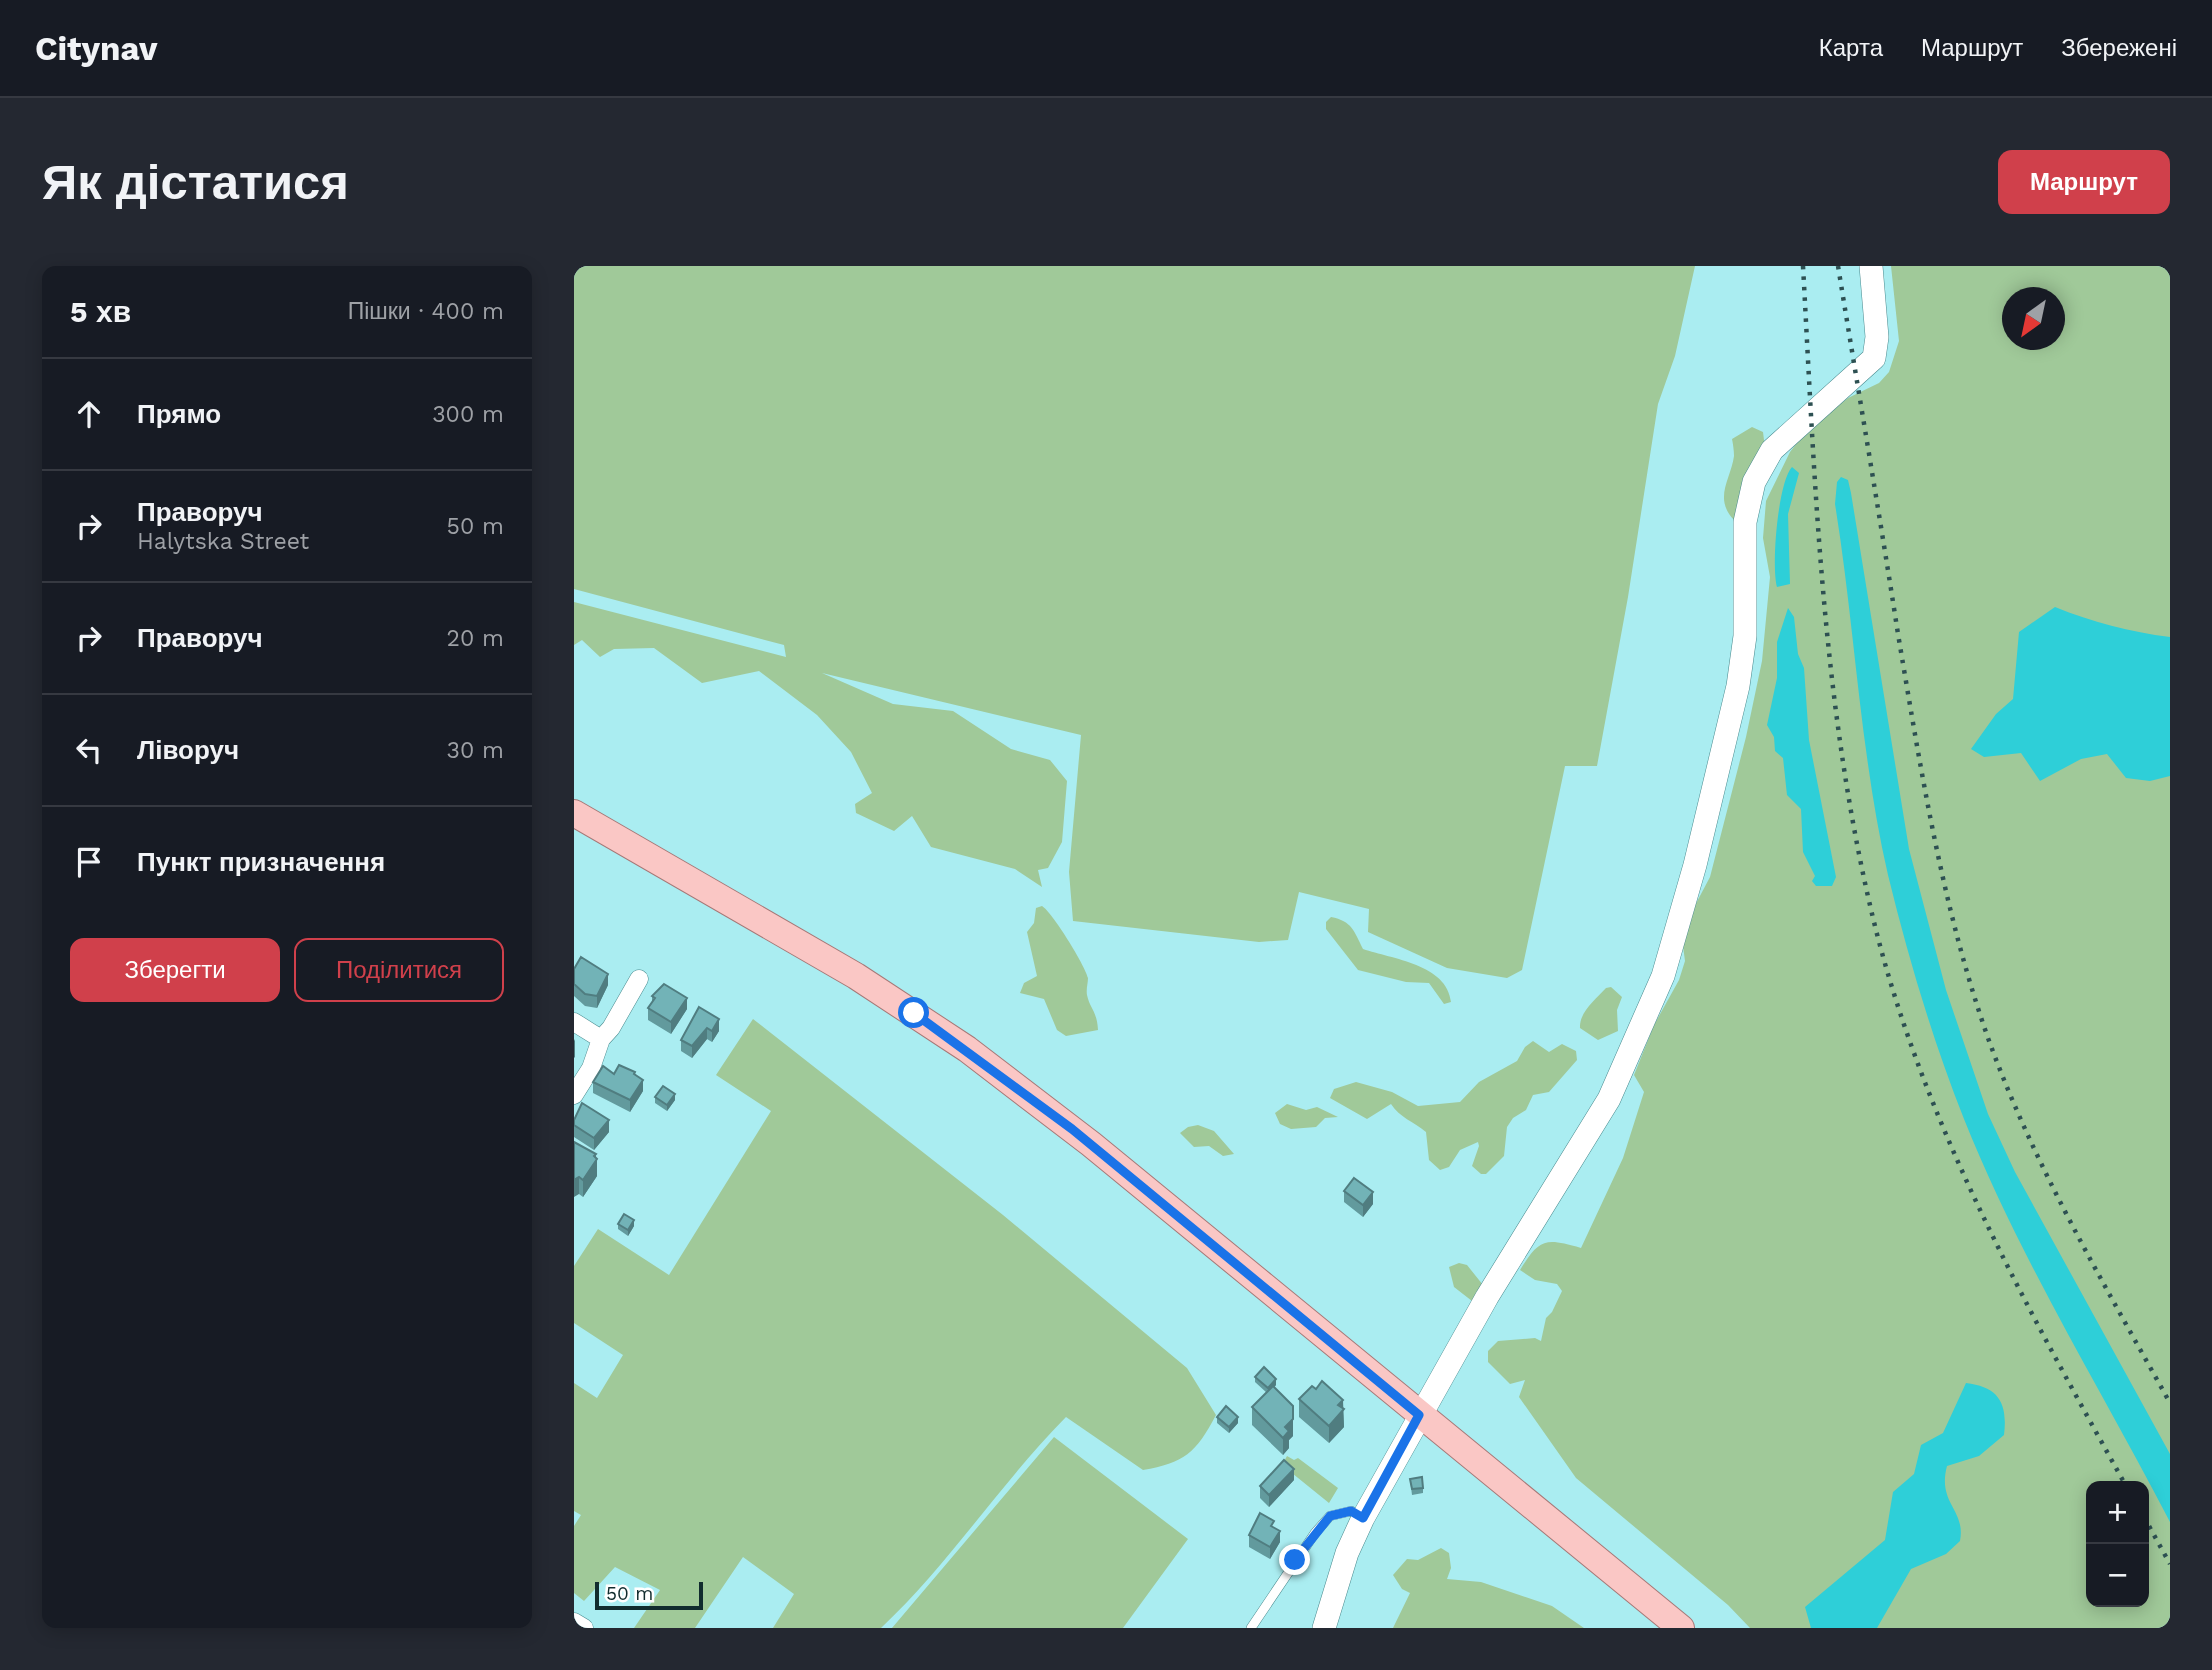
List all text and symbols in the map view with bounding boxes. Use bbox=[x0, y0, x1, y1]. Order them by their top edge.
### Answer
text: Citynav bbox=[35, 29, 157, 68]
text: Карта bbox=[1819, 34, 1883, 62]
text: Маршрут bbox=[1921, 34, 2023, 62]
text: Збережені bbox=[2061, 34, 2177, 62]
button: Маршрут bbox=[1998, 150, 2170, 214]
text: Як дістатися bbox=[42, 153, 349, 211]
north arrow bbox=[2002, 287, 2065, 350]
text: 5 хв bbox=[70, 294, 131, 329]
text: Пішки · 400 m bbox=[348, 298, 504, 325]
icon: ahead bbox=[70, 395, 108, 433]
text: Прямо bbox=[137, 399, 221, 429]
text: 300 m bbox=[432, 401, 504, 428]
text: Праворуч bbox=[137, 497, 263, 527]
icon: right bbox=[70, 507, 108, 545]
text: 50 m bbox=[447, 513, 504, 540]
text: Halytska Street bbox=[137, 528, 309, 555]
icon: right bbox=[70, 619, 108, 657]
text: Праворуч bbox=[137, 623, 263, 653]
text: 20 m bbox=[447, 625, 504, 652]
icon: left bbox=[70, 731, 108, 769]
text: Ліворуч bbox=[137, 735, 239, 765]
text: 30 m bbox=[447, 737, 504, 764]
icon: arrive bbox=[70, 843, 108, 881]
text: Пункт призначення bbox=[137, 847, 385, 877]
button: Зберегти bbox=[70, 938, 280, 1002]
button: Поділитися bbox=[294, 938, 504, 1002]
route start bbox=[898, 997, 929, 1028]
map controls bbox=[2086, 1481, 2149, 1607]
button: + bbox=[2086, 1481, 2149, 1544]
route end bbox=[1279, 1544, 1310, 1575]
button: − bbox=[2086, 1544, 2149, 1607]
scale bar bbox=[595, 1579, 704, 1611]
text: 50 m bbox=[606, 1582, 653, 1605]

